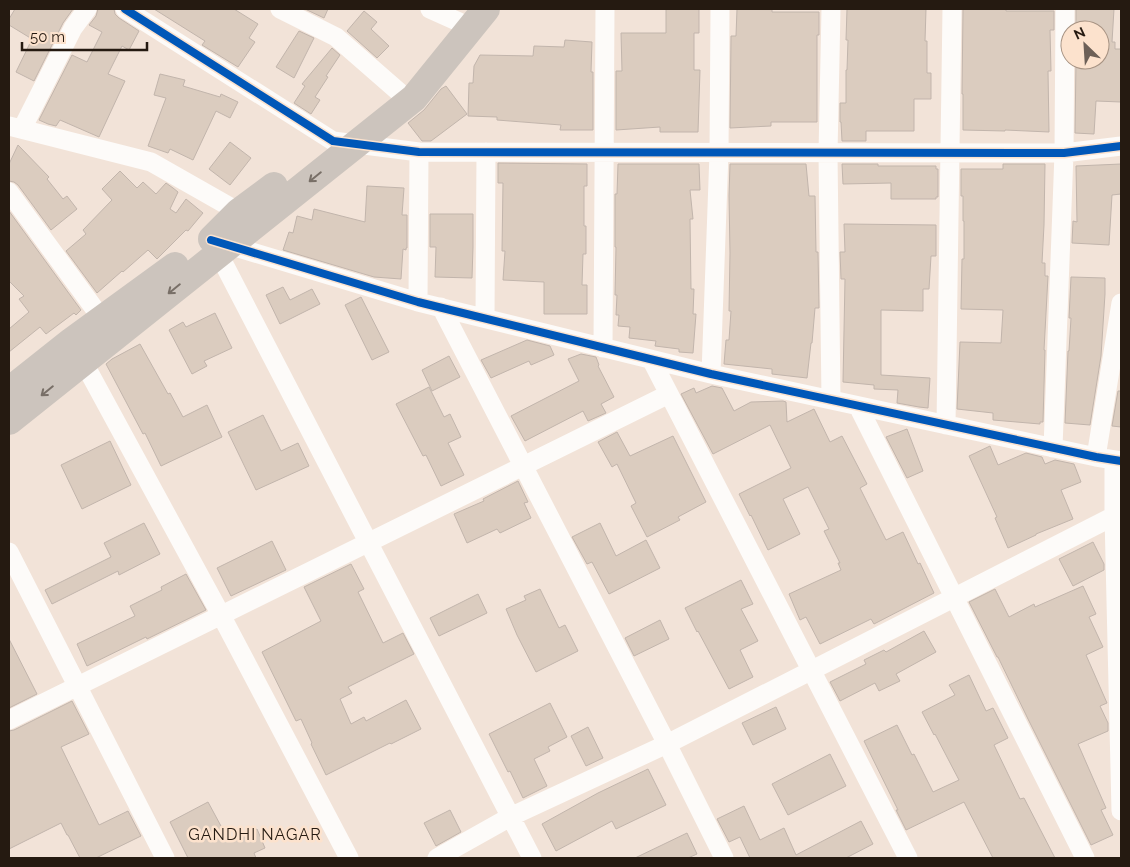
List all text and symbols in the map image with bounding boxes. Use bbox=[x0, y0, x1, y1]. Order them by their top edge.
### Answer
scale bar bbox=[22, 20, 148, 52]
north arrow bbox=[1060, 20, 1110, 70]
text: N bbox=[1071, 24, 1088, 43]
text: 50 m bbox=[30, 28, 65, 46]
one-way arrow bbox=[308, 171, 321, 182]
one-way arrow bbox=[168, 284, 181, 295]
one-way arrow bbox=[41, 385, 54, 396]
district label: GANDHI NAGAR bbox=[188, 825, 322, 844]

